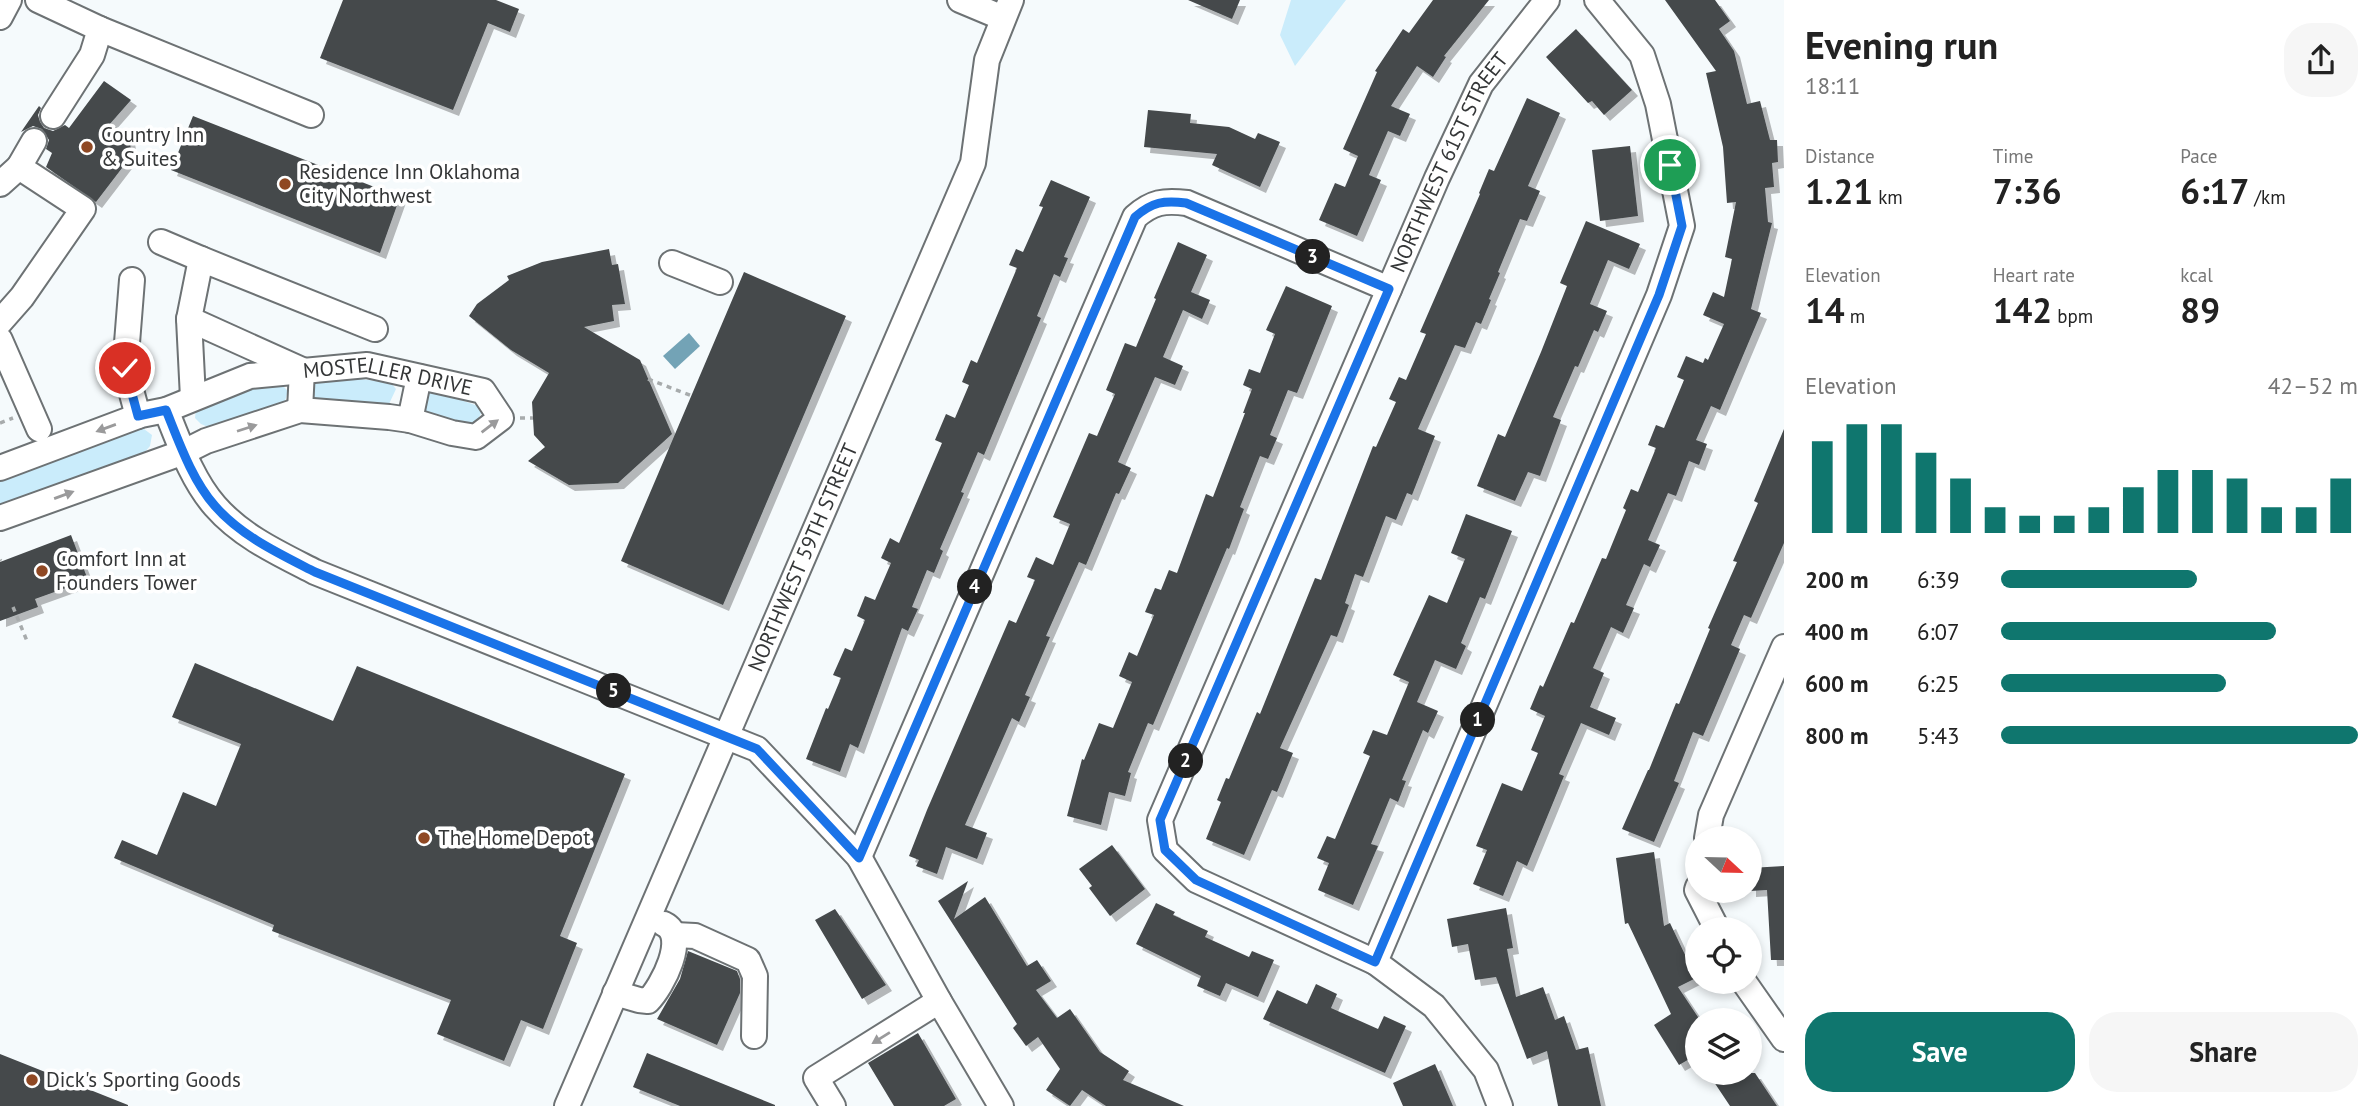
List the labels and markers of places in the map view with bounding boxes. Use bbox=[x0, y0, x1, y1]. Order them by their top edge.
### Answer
place label: Country Inn & Suites bbox=[101, 121, 204, 172]
pin bbox=[1640, 135, 1700, 195]
marker: Country Inn & Suites bbox=[79, 139, 95, 155]
place label: Residence Inn Oklahoma City Northwest bbox=[299, 158, 520, 209]
marker: Residence Inn Oklahoma City Northwest bbox=[277, 176, 293, 192]
pin: 3 bbox=[1296, 240, 1330, 274]
pin bbox=[95, 338, 155, 398]
place label: Comfort Inn at Founders Tower bbox=[56, 545, 197, 596]
marker: Comfort Inn at Founders Tower bbox=[34, 563, 50, 579]
pin: 4 bbox=[958, 570, 992, 604]
pin: 5 bbox=[596, 674, 632, 708]
pin: 1 bbox=[1460, 702, 1496, 738]
pin: 2 bbox=[1168, 744, 1204, 778]
place label: The Home Depot bbox=[438, 824, 590, 851]
marker: The Home Depot bbox=[416, 830, 432, 846]
place label: Dick's Sporting Goods bbox=[46, 1066, 241, 1093]
marker: Dick's Sporting Goods bbox=[24, 1072, 40, 1088]

